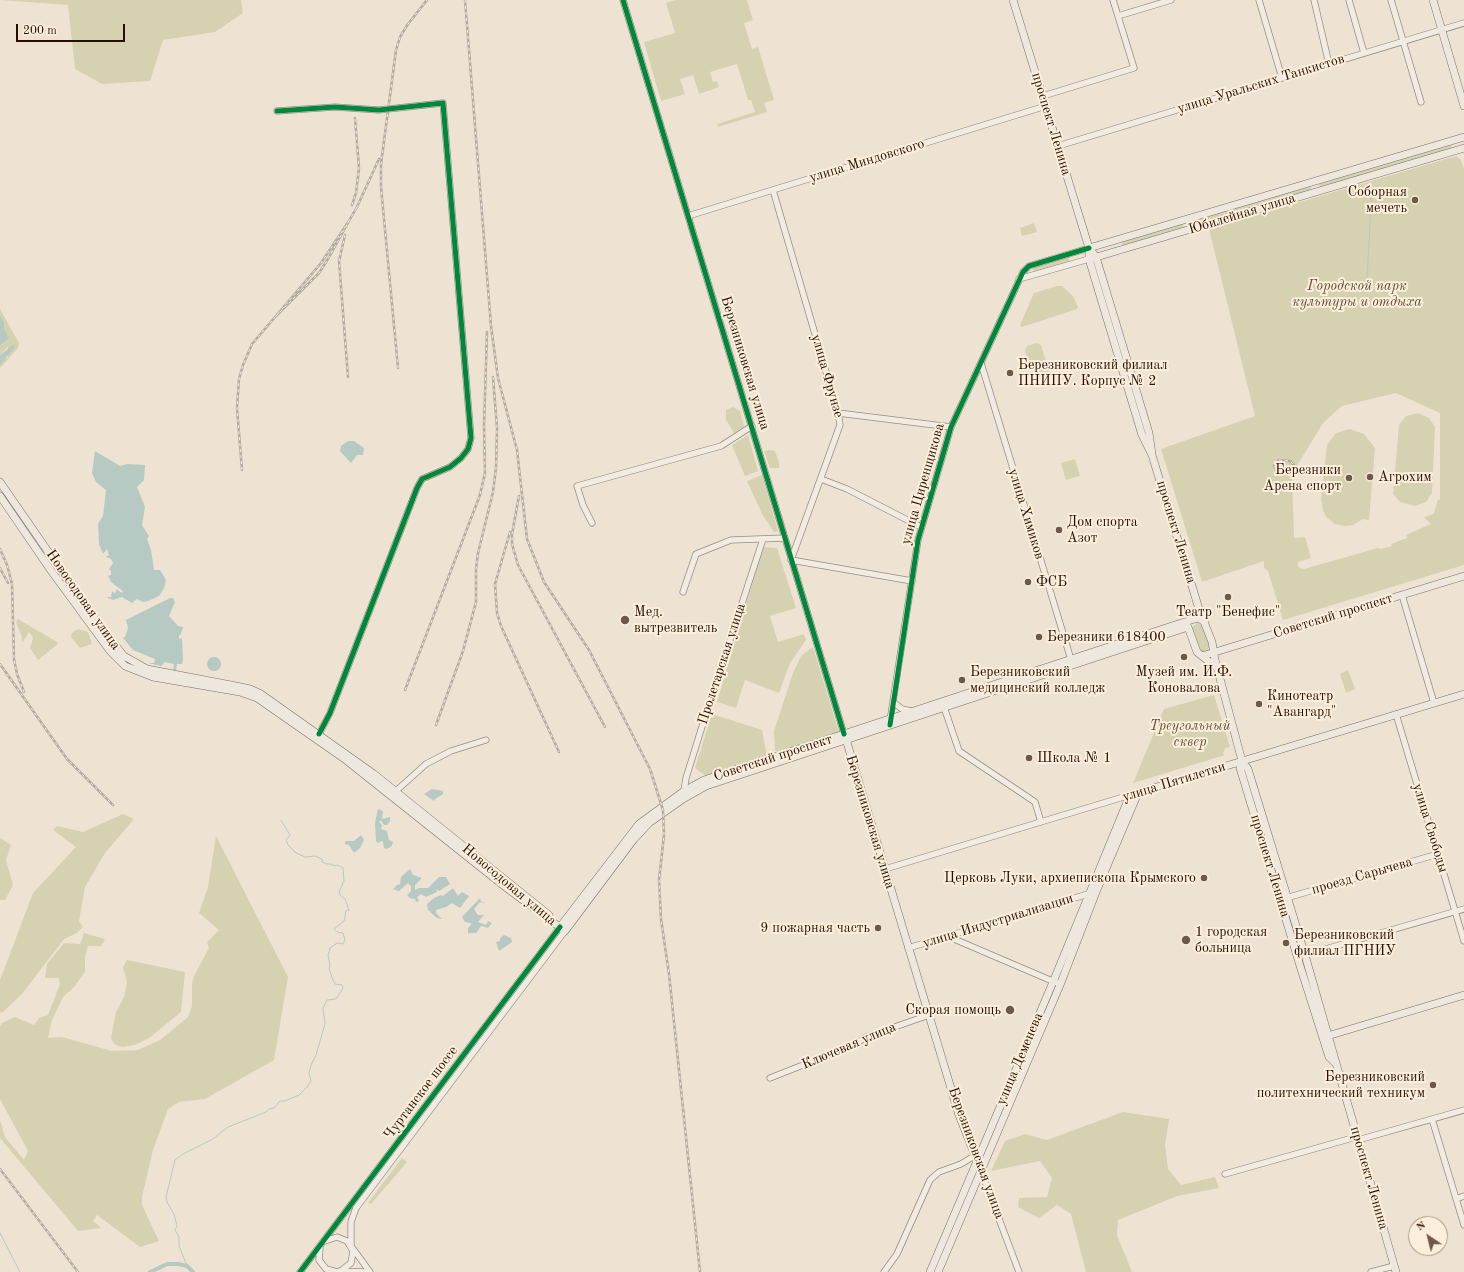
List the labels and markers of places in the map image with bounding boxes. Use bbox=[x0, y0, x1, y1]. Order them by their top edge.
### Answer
place label: Соборная мечеть bbox=[1348, 184, 1407, 216]
marker: Соборная мечеть bbox=[1410, 195, 1420, 205]
place label: Березниковский филиал ПНИПУ. Корпус № 2 bbox=[1018, 357, 1168, 390]
marker: Березниковский филиал ПНИПУ. Корпус № 2 bbox=[1005, 368, 1015, 378]
place label: Березники Арена спорт bbox=[1264, 462, 1341, 494]
place label: Агрохим bbox=[1378, 469, 1432, 485]
marker: Агрохим bbox=[1365, 472, 1375, 482]
marker: Березники Арена спорт bbox=[1344, 473, 1354, 483]
place label: Дом спорта Азот bbox=[1067, 514, 1138, 546]
marker: Дом спорта Азот bbox=[1054, 525, 1064, 535]
place label: ФСБ bbox=[1036, 574, 1067, 590]
marker: ФСБ bbox=[1023, 577, 1033, 587]
marker: Театр "Бенефис" bbox=[1223, 592, 1233, 602]
place label: Мед. вытрезвитель bbox=[634, 604, 717, 636]
place label: Театр "Бенефис" bbox=[1176, 604, 1280, 620]
marker: Мед. вытрезвитель bbox=[619, 614, 631, 626]
place label: Березники 618400 bbox=[1047, 629, 1166, 645]
marker: Березники 618400 bbox=[1034, 632, 1044, 642]
marker: Музей им. И.Ф. Коновалова bbox=[1179, 652, 1189, 662]
place label: Березниковский медицинский колледж bbox=[970, 664, 1105, 696]
place label: Музей им. И.Ф. Коновалова bbox=[1136, 664, 1232, 696]
marker: Березниковский медицинский колледж bbox=[957, 675, 967, 685]
place label: Кинотеатр "Авангард" bbox=[1267, 688, 1336, 720]
marker: Кинотеатр "Авангард" bbox=[1254, 699, 1264, 709]
place label: Школа № 1 bbox=[1037, 750, 1111, 766]
marker: Школа № 1 bbox=[1024, 753, 1034, 763]
place label: Церковь Луки, архиепископа Крымского bbox=[944, 870, 1196, 886]
marker: Церковь Луки, архиепископа Крымского bbox=[1199, 873, 1209, 883]
place label: 9 пожарная часть bbox=[760, 920, 870, 936]
marker: 9 пожарная часть bbox=[873, 923, 883, 933]
place label: 1 городская больница bbox=[1195, 924, 1267, 956]
place label: Березниковский филиал ПГНИУ bbox=[1294, 927, 1396, 960]
marker: 1 городская больница bbox=[1180, 934, 1192, 946]
marker: Березниковский филиал ПГНИУ bbox=[1281, 938, 1291, 948]
place label: Скорая помощь bbox=[905, 1002, 1001, 1018]
marker: Скорая помощь bbox=[1004, 1004, 1016, 1016]
place label: Березниковский политехнический техникум bbox=[1257, 1069, 1425, 1102]
marker: Березниковский политехнический техникум bbox=[1428, 1080, 1438, 1090]

